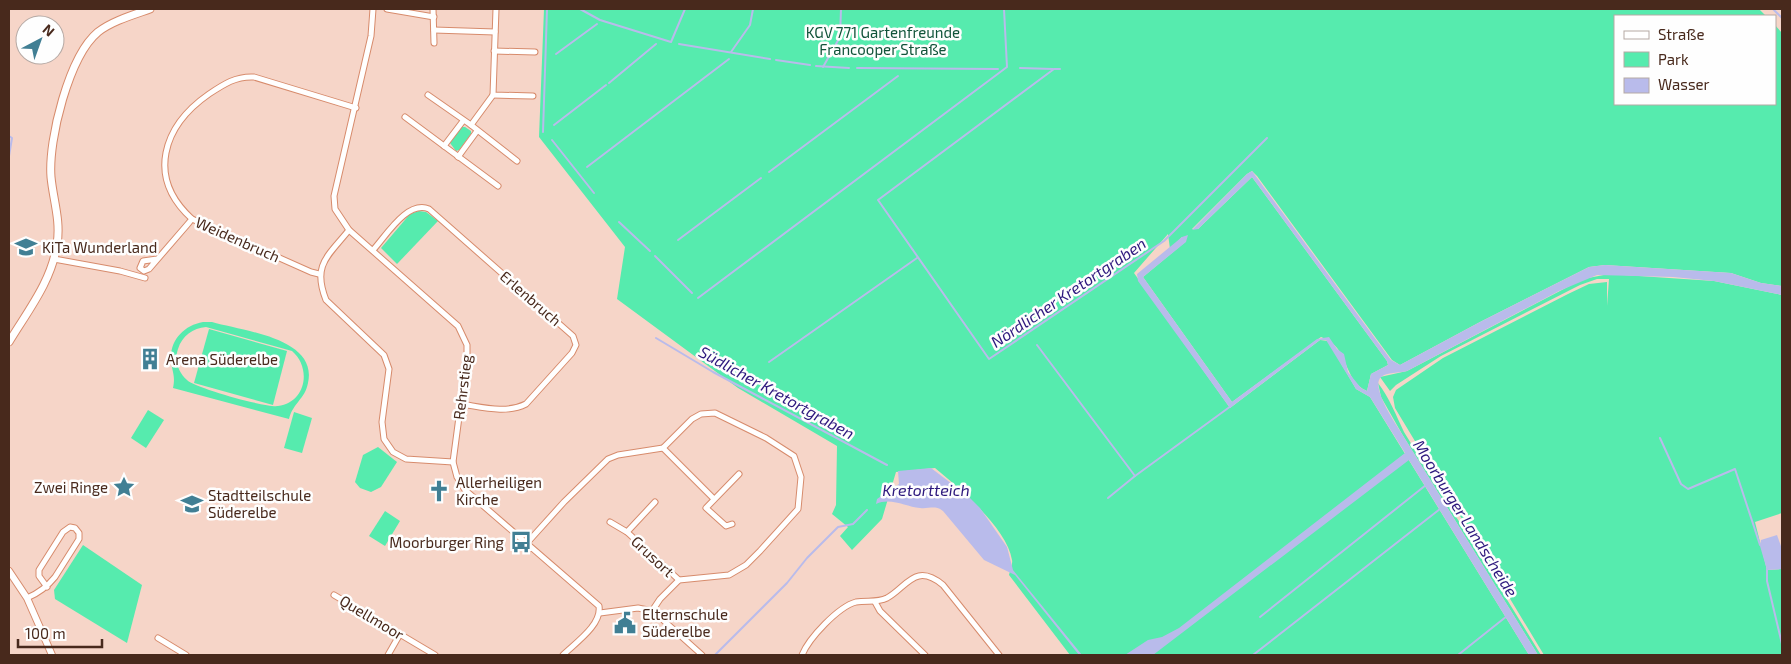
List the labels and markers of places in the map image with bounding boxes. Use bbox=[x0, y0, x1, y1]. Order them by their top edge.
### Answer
school or university icon: KiTa Wunderland bbox=[13, 234, 39, 260]
place label: KiTa Wunderland bbox=[42, 238, 157, 256]
building icon: Arena Süderelbe bbox=[137, 346, 163, 372]
place label: Arena Süderelbe bbox=[166, 350, 278, 368]
place label: Allerheiligen Kirche bbox=[456, 473, 542, 508]
place icon: Zwei Ringe bbox=[111, 474, 137, 500]
place label: Zwei Ringe bbox=[34, 478, 108, 496]
church icon: Allerheiligen Kirche bbox=[426, 478, 452, 504]
place label: Stadtteilschule Süderelbe bbox=[208, 486, 311, 521]
school or university icon: Stadtteilschule Süderelbe bbox=[179, 491, 205, 517]
bus stop icon: Moorburger Ring bbox=[508, 529, 534, 555]
place label: Moorburger Ring bbox=[389, 533, 505, 551]
place label: Elternschule Süderelbe bbox=[642, 605, 728, 640]
public building icon: Elternschule Süderelbe bbox=[612, 610, 638, 636]

